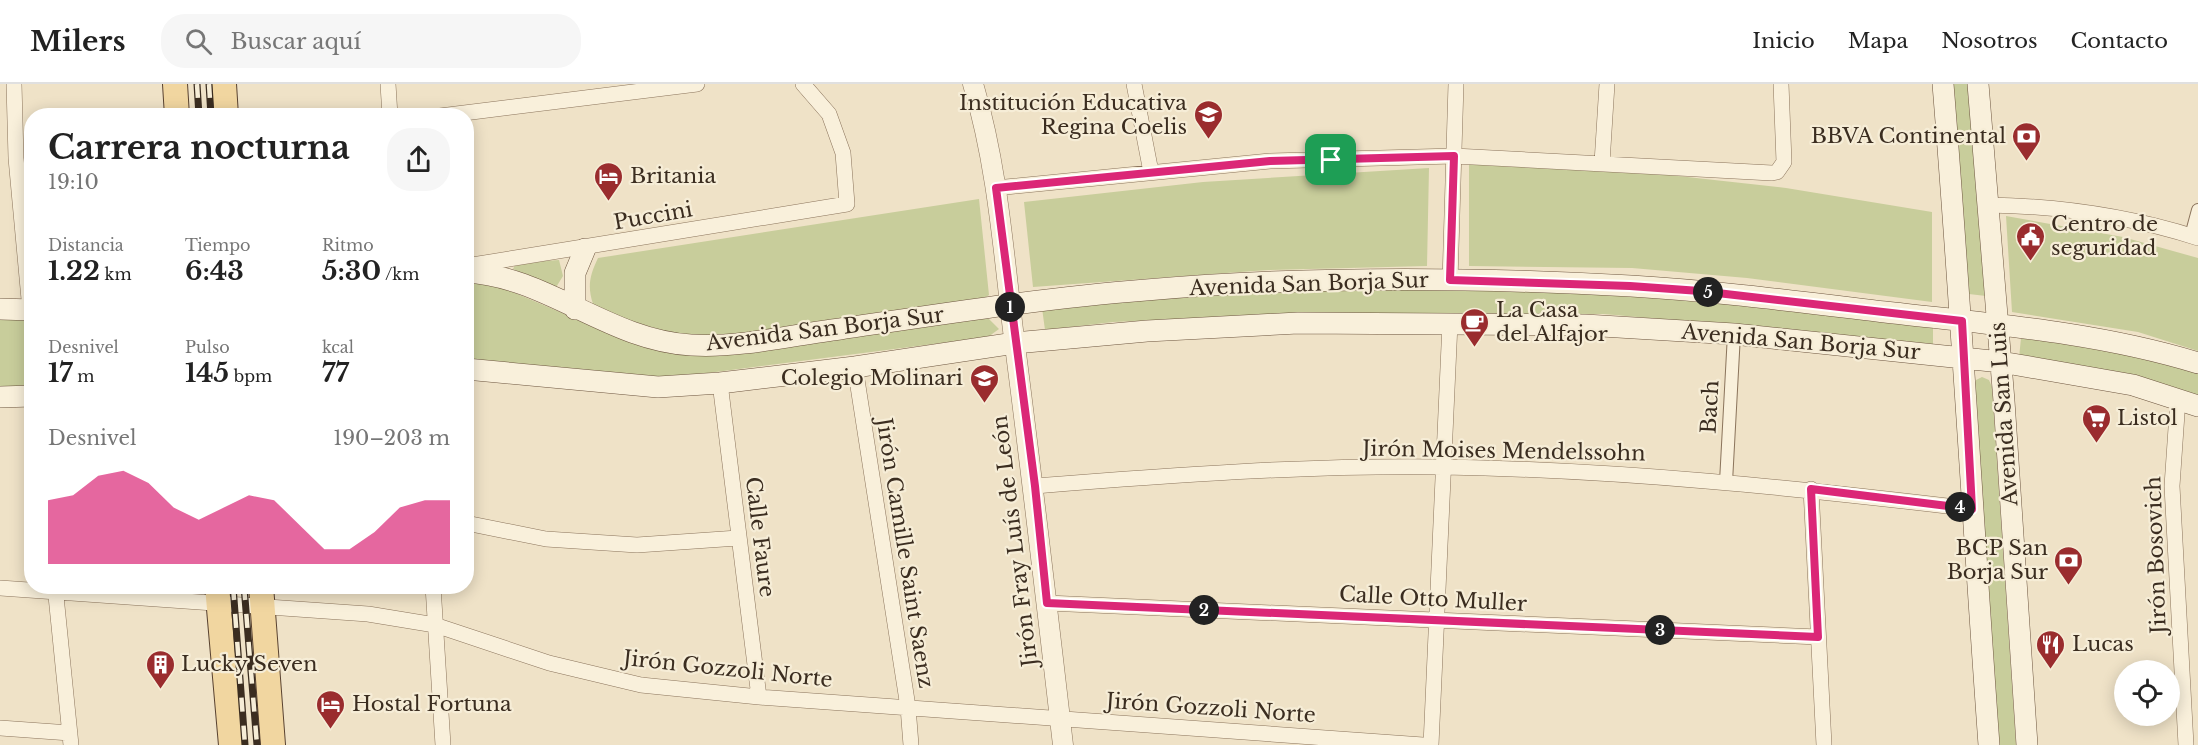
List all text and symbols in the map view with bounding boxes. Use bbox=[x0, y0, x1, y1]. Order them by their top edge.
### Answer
search box bbox=[161, 14, 581, 68]
text: Milers bbox=[30, 24, 125, 59]
icon: search bbox=[182, 25, 215, 58]
text: Buscar aquí bbox=[230, 28, 361, 55]
text: Inicio bbox=[1752, 28, 1815, 54]
text: Mapa bbox=[1848, 28, 1908, 54]
text: Nosotros bbox=[1941, 28, 2037, 54]
text: Contacto bbox=[2070, 28, 2168, 54]
place label: Institución Educativa Regina Coelis bbox=[959, 90, 1187, 140]
school or university icon: Institución Educativa Regina Coelis bbox=[1192, 99, 1224, 141]
bank icon: BBVA Continental bbox=[2011, 120, 2043, 162]
place label: BBVA Continental bbox=[1811, 123, 2006, 149]
text: Carrera nocturna bbox=[48, 127, 350, 168]
button: share bbox=[387, 128, 450, 191]
pin bbox=[1305, 134, 1356, 185]
icon: arrive bbox=[1314, 143, 1347, 176]
hotel icon: Britania bbox=[593, 160, 625, 202]
place label: Britania bbox=[630, 163, 716, 189]
text: 19:10 bbox=[48, 170, 99, 194]
street label: Puccini bbox=[611, 196, 695, 236]
place label: Centro de seguridad bbox=[2051, 211, 2158, 261]
public building icon: Centro de seguridad bbox=[2014, 220, 2046, 262]
text: Distancia bbox=[48, 235, 124, 255]
text: Tiempo bbox=[185, 235, 250, 255]
text: Ritmo bbox=[322, 235, 374, 255]
text: 1.22 bbox=[48, 255, 100, 287]
text: 6:43 bbox=[185, 255, 244, 287]
text: 5:30 bbox=[322, 255, 381, 287]
text: km bbox=[100, 264, 132, 284]
text: /km bbox=[381, 264, 419, 284]
street label: Avenida San Borja Sur bbox=[1188, 267, 1429, 301]
pin: 5 bbox=[1693, 277, 1723, 307]
text: 5 bbox=[1703, 282, 1713, 302]
pin: 1 bbox=[995, 292, 1025, 322]
text: 1 bbox=[1007, 297, 1013, 317]
place label: La Casa del Alfajor bbox=[1496, 297, 1608, 347]
street label: Avenida San Borja Sur bbox=[704, 301, 945, 357]
cafe icon: La Casa del Alfajor bbox=[1459, 306, 1491, 348]
street label: Avenida San Borja Sur bbox=[1680, 319, 1921, 365]
street label: Avenida San Luis bbox=[1985, 321, 2023, 508]
text: Desnivel bbox=[48, 337, 119, 357]
text: Pulso bbox=[185, 337, 230, 357]
text: kcal bbox=[322, 337, 354, 357]
text: 17 bbox=[48, 357, 73, 389]
text: 145 bbox=[185, 357, 229, 389]
text: 77 bbox=[322, 357, 349, 389]
school or university icon: Colegio Molinari bbox=[968, 362, 1000, 404]
place label: Colegio Molinari bbox=[781, 365, 963, 391]
text: m bbox=[73, 366, 95, 386]
text: bpm bbox=[229, 366, 272, 386]
street label: Bach bbox=[1696, 380, 1724, 434]
supermarket icon: Listol bbox=[2080, 402, 2112, 444]
place label: Listol bbox=[2117, 405, 2178, 431]
street label: Jirón Camille Saint Saenz bbox=[870, 413, 939, 690]
street label: Jirón Fray Luís de León bbox=[987, 414, 1044, 671]
text: Desnivel bbox=[48, 426, 136, 450]
text: 190–203 m bbox=[333, 426, 450, 450]
street label: Jirón Moises Mendelssohn bbox=[1359, 435, 1646, 466]
street label: Calle Faure bbox=[740, 475, 780, 599]
street label: Jirón Bosovich bbox=[2140, 476, 2172, 637]
pin: 4 bbox=[1945, 492, 1975, 522]
text: 4 bbox=[1955, 497, 1965, 517]
place label: BCP San Borja Sur bbox=[1947, 535, 2048, 585]
bank icon: BCP San Borja Sur bbox=[2053, 544, 2085, 586]
street label: Calle Otto Muller bbox=[1338, 581, 1528, 617]
pin: 2 bbox=[1189, 595, 1219, 625]
text: 2 bbox=[1199, 600, 1209, 620]
pin: 3 bbox=[1645, 615, 1675, 645]
text: 3 bbox=[1655, 620, 1665, 640]
restaurant icon: Lucas bbox=[2035, 628, 2067, 670]
place label: Lucas bbox=[2072, 631, 2134, 657]
street label: Jirón Gozzoli Norte bbox=[619, 645, 834, 693]
building icon: Lucky Seven bbox=[144, 648, 176, 690]
place label: Lucky Seven bbox=[181, 651, 318, 677]
map controls bbox=[2114, 660, 2180, 726]
button: locate bbox=[2114, 660, 2180, 726]
street label: Jirón Gozzoli Norte bbox=[1102, 687, 1317, 728]
hotel icon: Hostal Fortuna bbox=[315, 688, 347, 730]
place label: Hostal Fortuna bbox=[352, 691, 512, 717]

